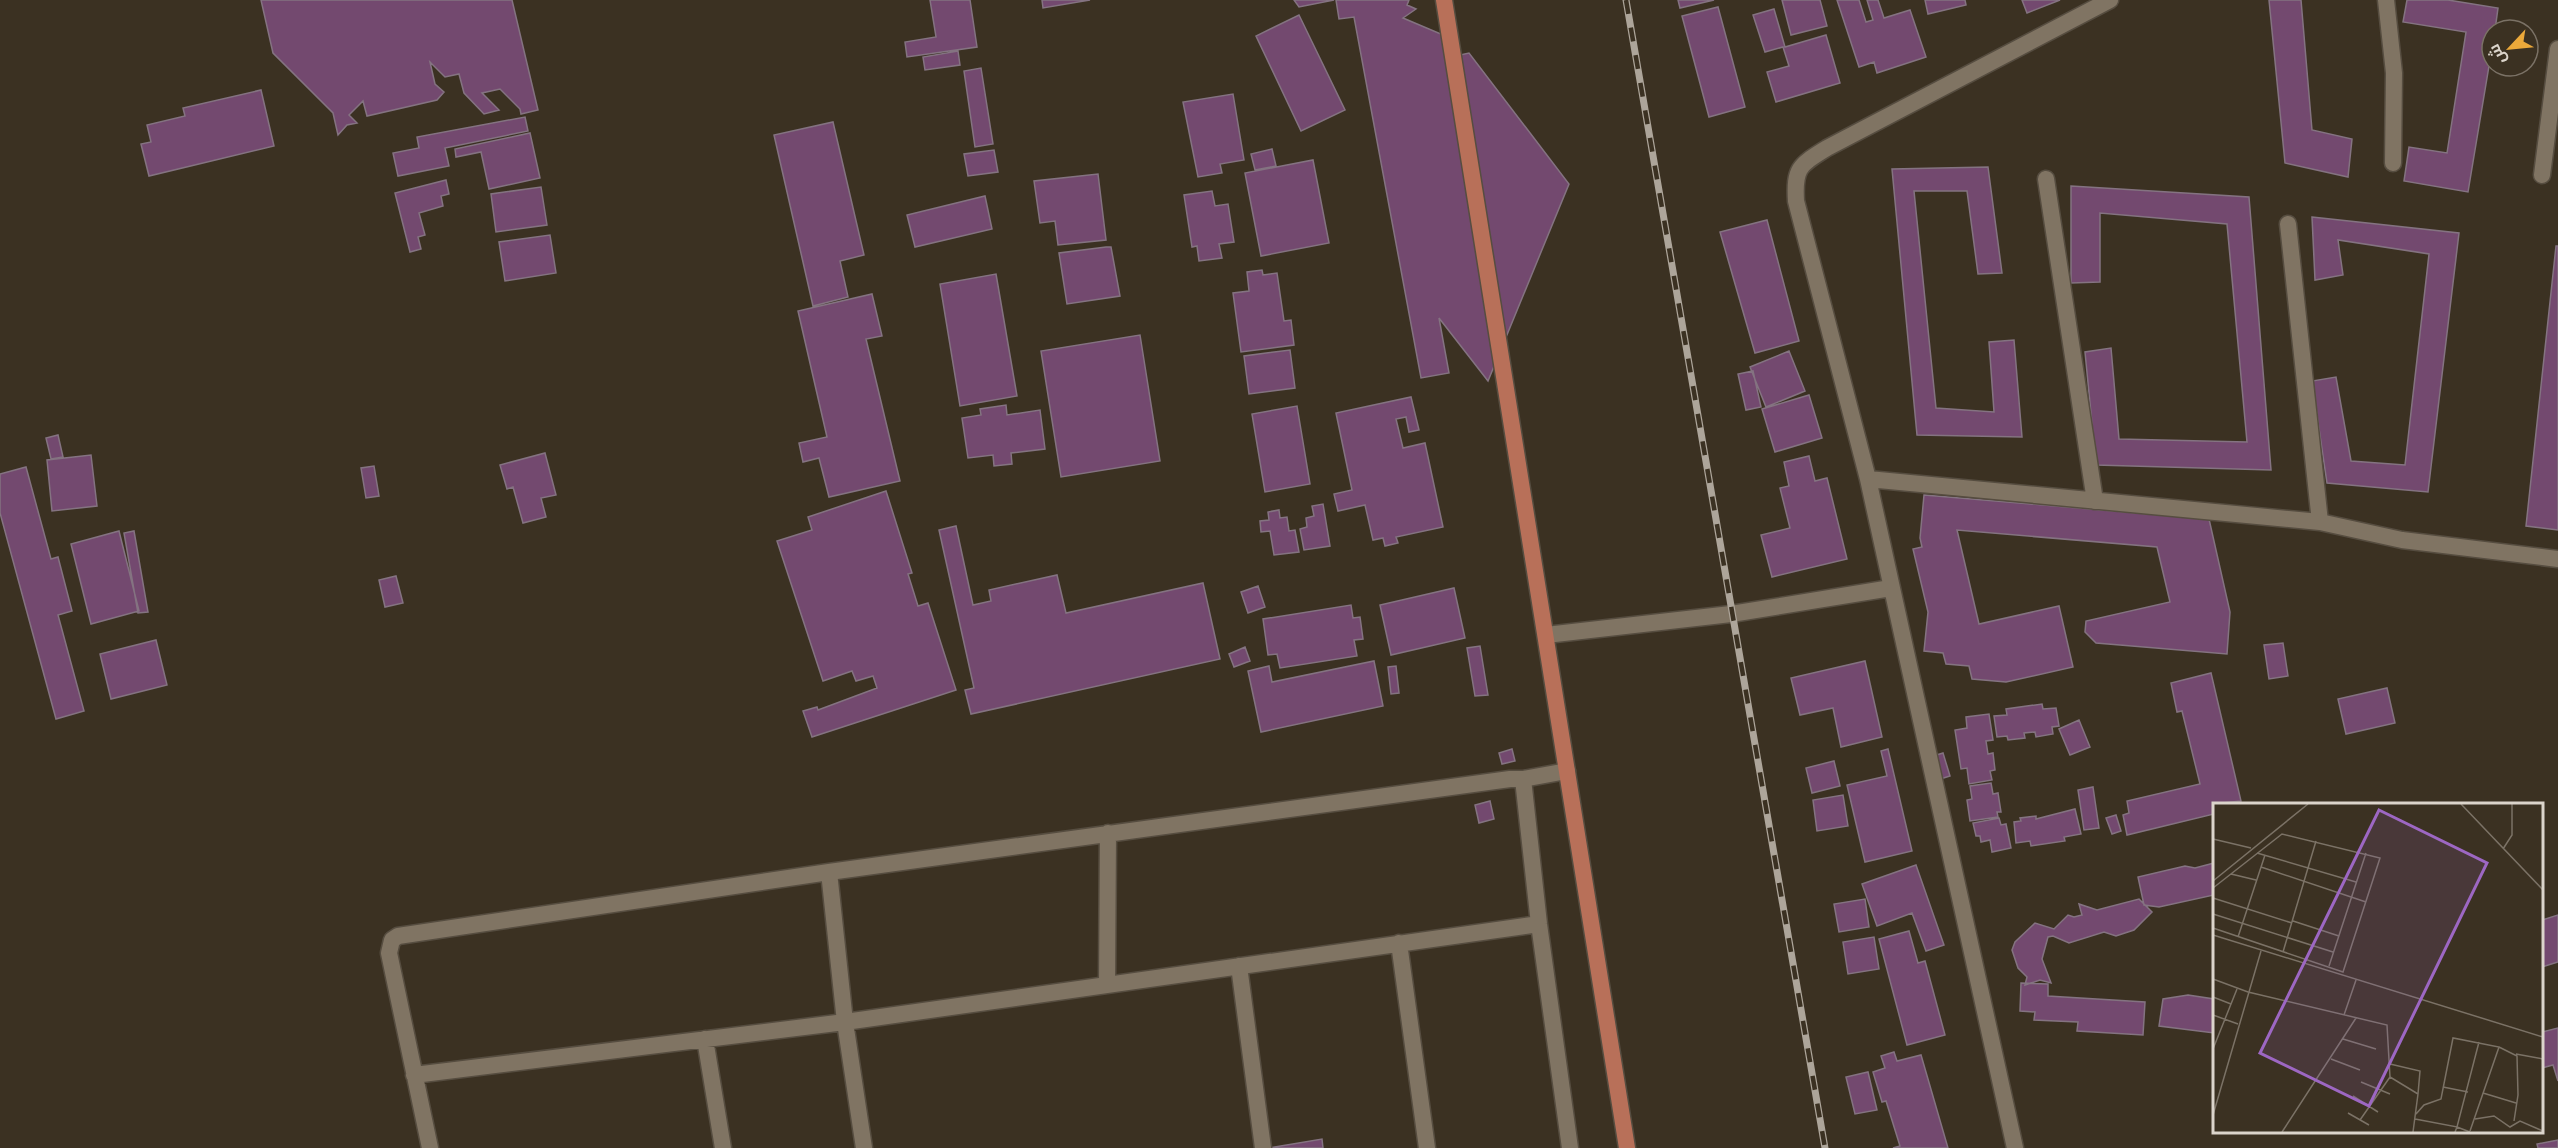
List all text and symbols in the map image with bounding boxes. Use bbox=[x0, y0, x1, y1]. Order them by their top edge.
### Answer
north arrow bbox=[2480, 18, 2540, 78]
text: ش bbox=[2484, 41, 2510, 68]
inset map bbox=[2213, 803, 2543, 1133]

